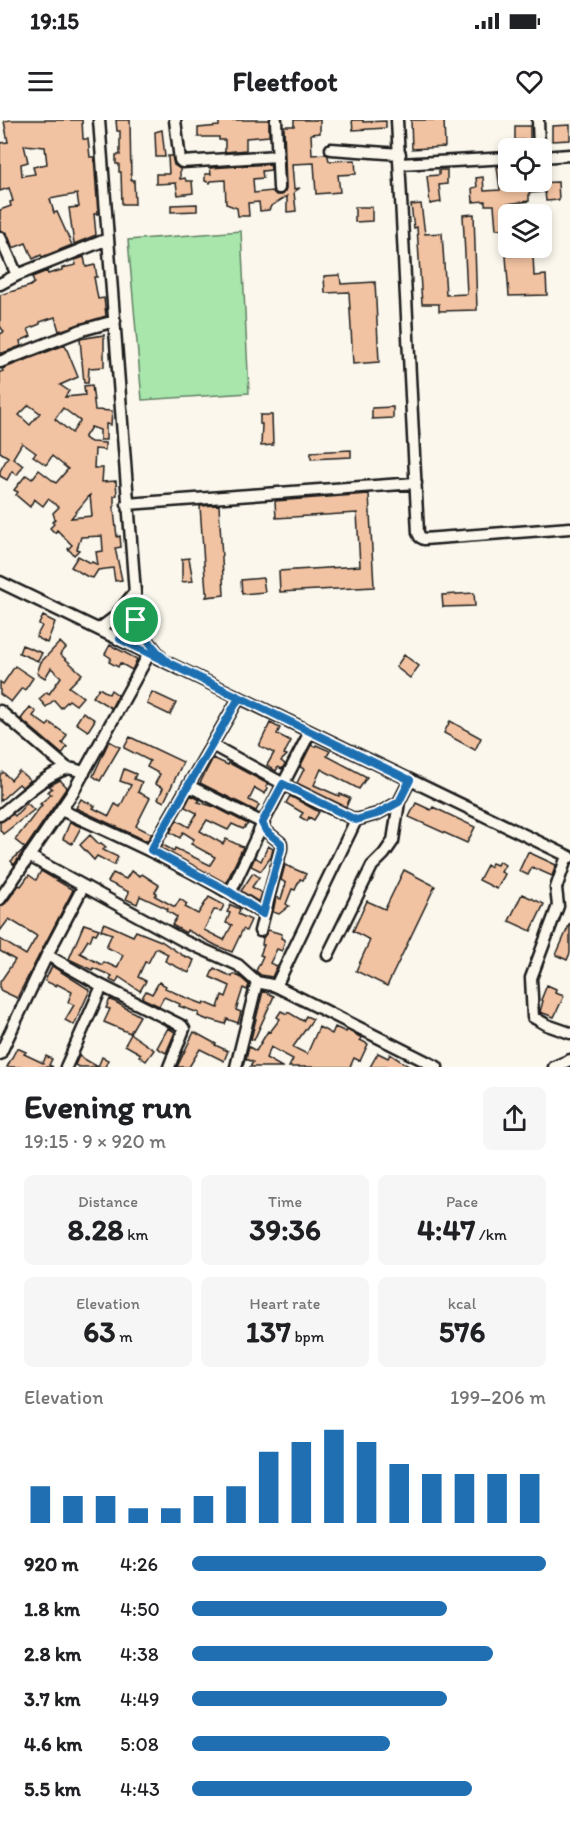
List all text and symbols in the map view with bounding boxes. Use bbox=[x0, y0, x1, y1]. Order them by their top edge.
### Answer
text: 19:15 bbox=[30, 8, 79, 35]
icon: menu bbox=[24, 65, 57, 98]
text: Fleetfoot bbox=[232, 65, 338, 98]
icon: heart bbox=[513, 65, 546, 98]
map controls bbox=[498, 138, 552, 258]
button: locate bbox=[498, 138, 552, 192]
button: layers bbox=[498, 204, 552, 258]
pin bbox=[110, 594, 161, 645]
icon: arrive bbox=[119, 603, 152, 636]
text: Evening run bbox=[24, 1087, 191, 1126]
button: share bbox=[483, 1087, 546, 1150]
text: 19:15 · 9 × 920 m bbox=[24, 1129, 166, 1153]
text: Distance bbox=[78, 1192, 138, 1211]
text: Time bbox=[268, 1192, 302, 1211]
text: Pace bbox=[446, 1192, 478, 1211]
text: 8.28 bbox=[68, 1211, 124, 1248]
text: 39:36 bbox=[249, 1211, 321, 1248]
text: 4:47 bbox=[417, 1211, 475, 1248]
text: km bbox=[124, 1225, 148, 1244]
text: /km bbox=[475, 1225, 507, 1244]
text: Elevation bbox=[76, 1294, 140, 1313]
text: Heart rate bbox=[250, 1294, 320, 1313]
text: kcal bbox=[448, 1294, 476, 1313]
text: 63 bbox=[83, 1313, 116, 1350]
text: 137 bbox=[246, 1313, 291, 1350]
text: 576 bbox=[439, 1313, 485, 1350]
text: m bbox=[116, 1327, 133, 1346]
text: bpm bbox=[291, 1327, 324, 1346]
text: Elevation bbox=[24, 1385, 103, 1409]
text: 199–206 m bbox=[450, 1385, 546, 1409]
text: 920 m bbox=[24, 1552, 79, 1576]
text: 4:26 bbox=[120, 1552, 158, 1576]
text: 1.8 km bbox=[24, 1597, 80, 1621]
text: 4:50 bbox=[120, 1597, 160, 1621]
text: 2.8 km bbox=[24, 1642, 81, 1666]
text: 4:38 bbox=[120, 1642, 159, 1666]
text: 3.7 km bbox=[24, 1687, 81, 1711]
text: 4:49 bbox=[120, 1687, 159, 1711]
text: 4.6 km bbox=[24, 1732, 82, 1756]
text: 5:08 bbox=[120, 1732, 159, 1756]
text: 5.5 km bbox=[24, 1777, 81, 1801]
text: 4:43 bbox=[120, 1777, 160, 1801]

